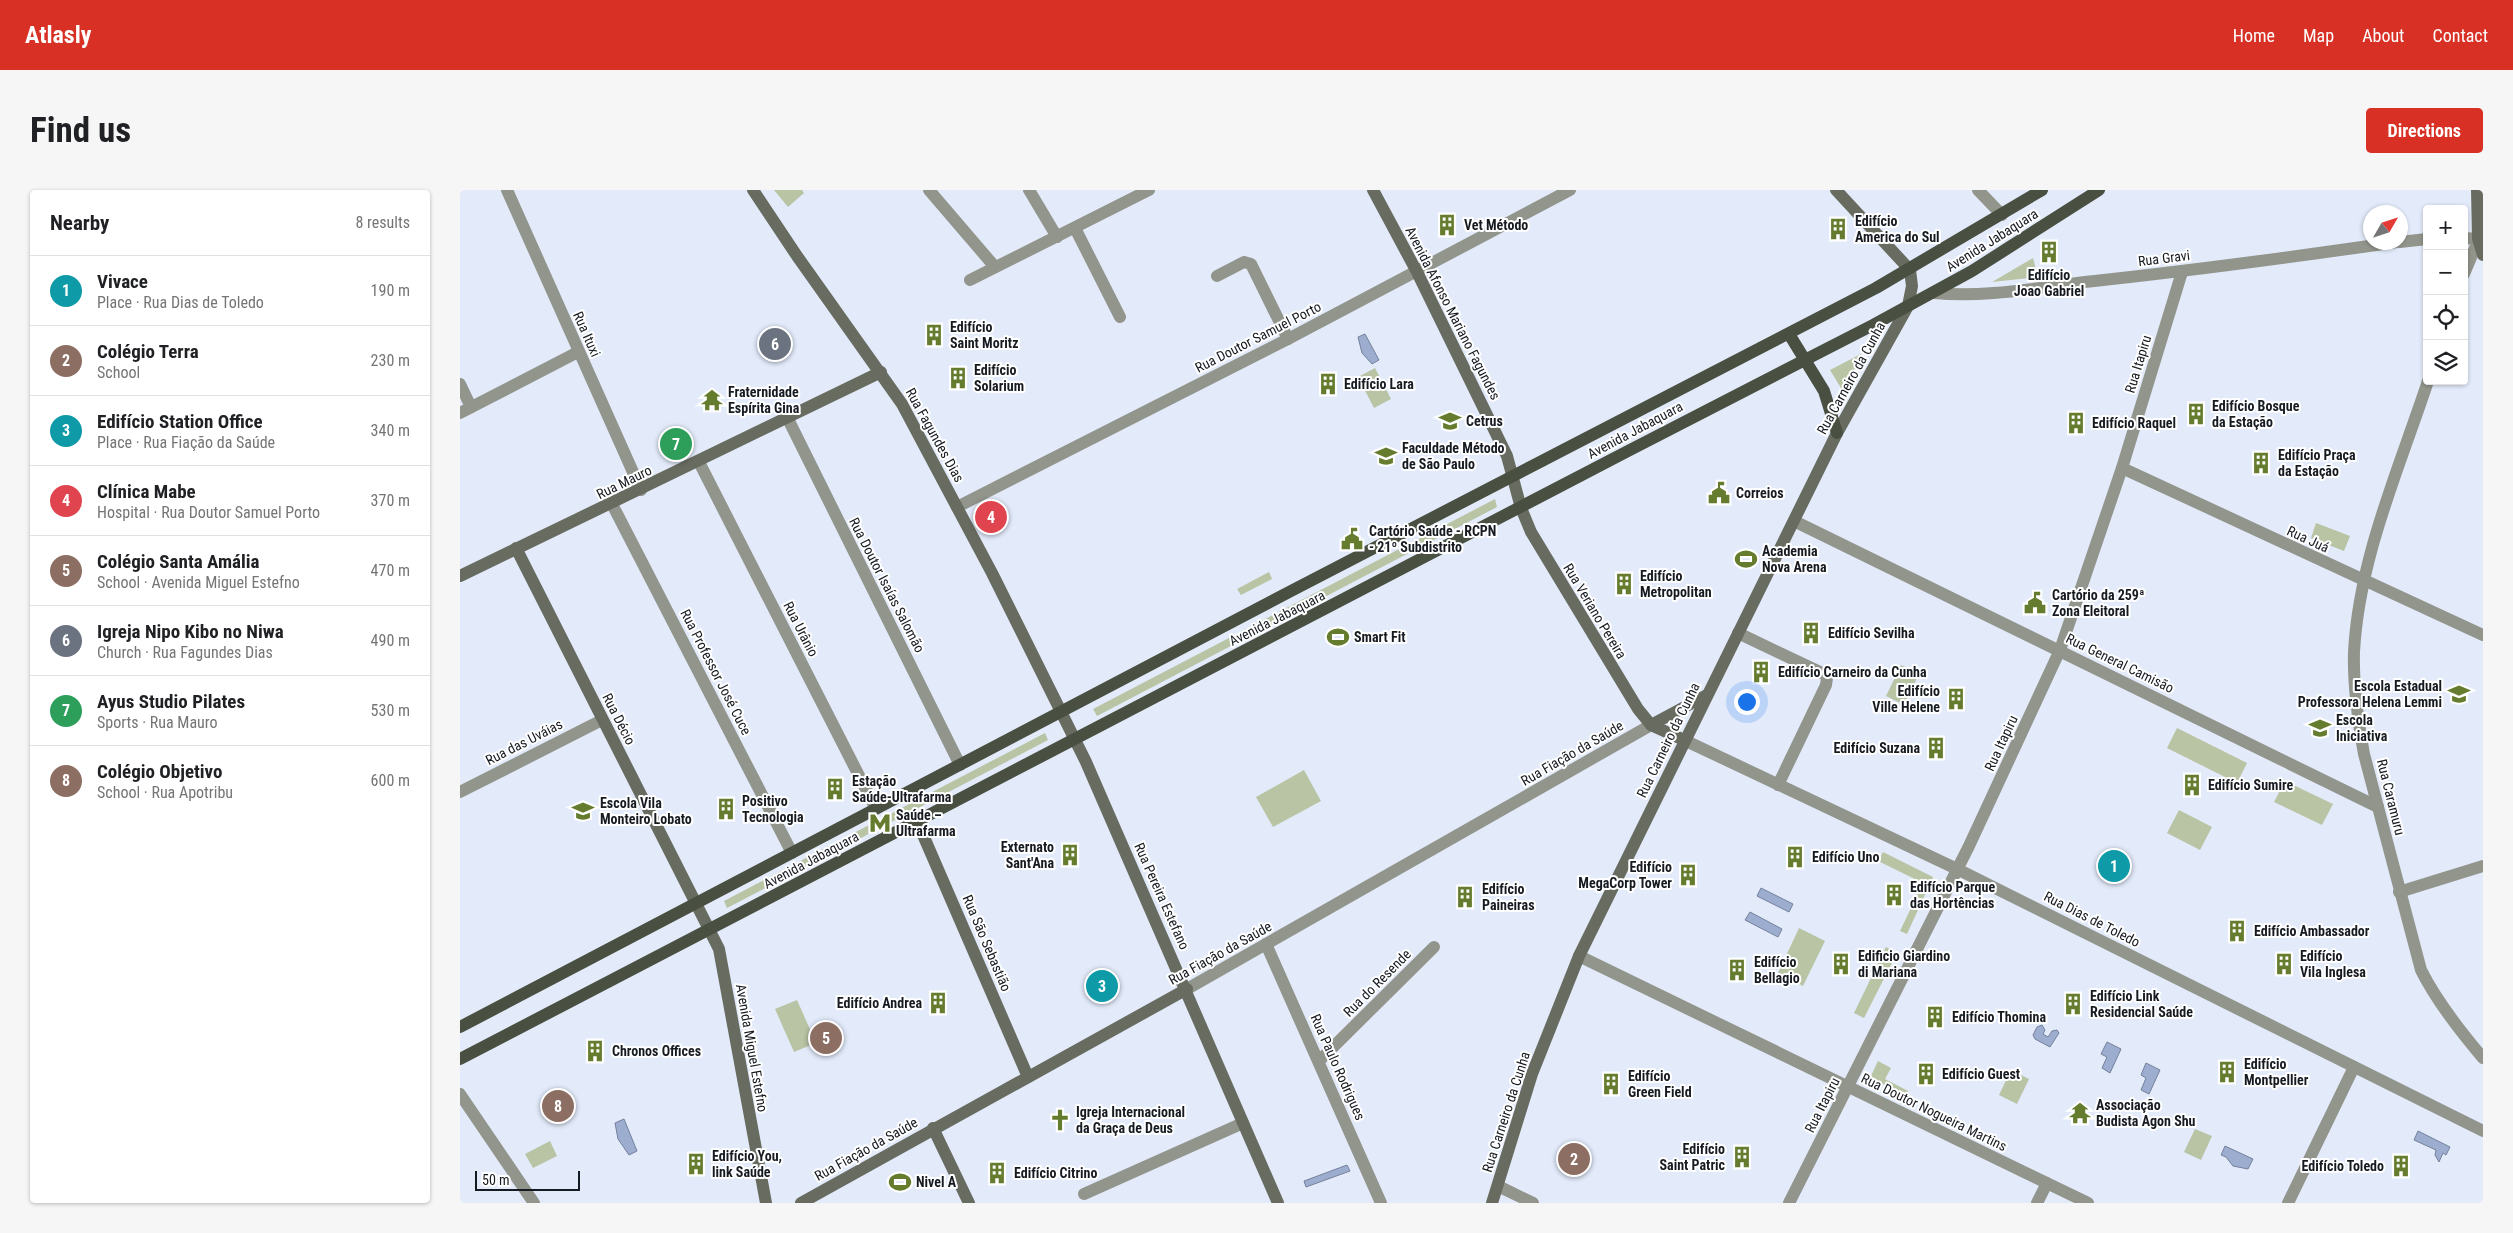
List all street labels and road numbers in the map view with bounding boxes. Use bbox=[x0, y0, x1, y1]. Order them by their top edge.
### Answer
street label: Avenida Jabaquara bbox=[1943, 205, 2041, 275]
street label: Avenida Afonso Mariano Fagundes bbox=[1402, 224, 1504, 402]
street label: Rua Gravi bbox=[2137, 247, 2191, 269]
street label: Rua Doutor Samuel Porto bbox=[1192, 298, 1324, 376]
street label: Rua Ituxi bbox=[570, 309, 604, 359]
street label: Rua Carneiro da Cunha bbox=[1814, 319, 1888, 437]
street label: Rua Itapiru bbox=[2122, 333, 2154, 395]
street label: Rua Fagundes Dias bbox=[903, 385, 967, 485]
street label: Avenida Jabaquara bbox=[1585, 398, 1685, 462]
street label: Rua Mauro bbox=[594, 462, 654, 502]
street label: Rua Doutor Isaías Salomão bbox=[846, 515, 928, 655]
street label: Rua Juá bbox=[2285, 522, 2331, 556]
street label: Rua Veriano Pereira bbox=[1560, 560, 1630, 662]
street label: Avenida Jabaquara bbox=[1226, 587, 1328, 649]
street label: Rua Urânio bbox=[780, 599, 822, 659]
street label: Rua Professor José Cuce bbox=[677, 607, 755, 738]
street label: Rua General Camisão bbox=[2063, 630, 2177, 696]
street label: Rua Carneiro da Cunha bbox=[1633, 680, 1703, 800]
street label: Rua Décio bbox=[599, 691, 639, 747]
street label: Rua Itapiru bbox=[1981, 713, 2021, 773]
street label: Rua das Uváias bbox=[483, 716, 565, 768]
street label: Rua Fiação da Saúde bbox=[1518, 717, 1626, 789]
street label: Rua Caramuru bbox=[2374, 757, 2408, 837]
street label: Avenida Jabaquara bbox=[761, 828, 861, 892]
street label: Rua Pereira Estefano bbox=[1131, 840, 1193, 952]
street label: Rua Dias de Toledo bbox=[2041, 888, 2143, 950]
street label: Rua São Sebastião bbox=[959, 892, 1015, 994]
street label: Rua Fiação da Saúde bbox=[1166, 918, 1275, 988]
street label: Rua do Resende bbox=[1340, 946, 1414, 1020]
street label: Avenida Miguel Estefno bbox=[733, 983, 771, 1113]
street label: Rua Paulo Rodrigues bbox=[1307, 1012, 1369, 1122]
street label: Rua Carneiro da Cunha bbox=[1479, 1050, 1533, 1174]
street label: Rua Doutor Nogueira Martins bbox=[1859, 1070, 2009, 1154]
street label: Rua Itapiru bbox=[1801, 1075, 1843, 1135]
street label: Rua Fiação da Saúde bbox=[812, 1114, 921, 1184]

